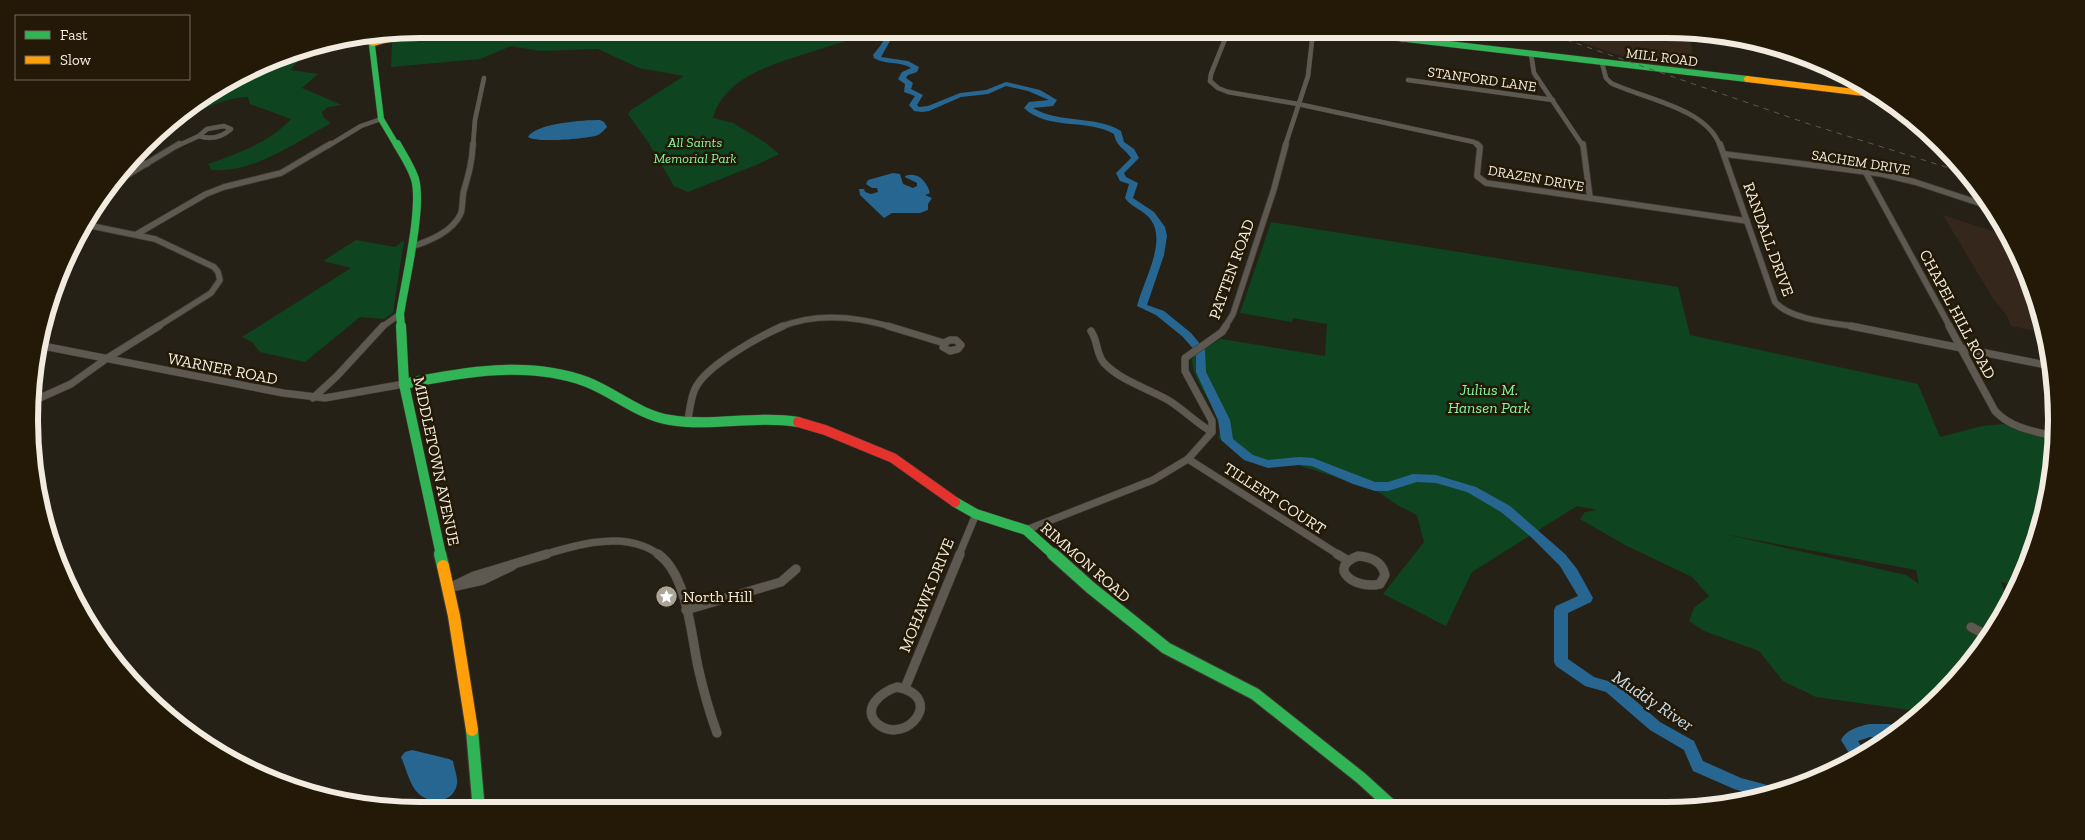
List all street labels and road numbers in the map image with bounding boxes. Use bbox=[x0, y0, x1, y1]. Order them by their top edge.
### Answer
street label: MILL ROAD bbox=[1625, 45, 1699, 70]
street label: STANFORD LANE bbox=[1426, 63, 1537, 96]
street label: SACHEM DRIVE bbox=[1810, 146, 1911, 179]
street label: DRAZEN DRIVE bbox=[1486, 162, 1585, 195]
street label: RANDALL DRIVE bbox=[1739, 180, 1798, 299]
street label: PATTEN ROAD bbox=[1205, 217, 1258, 322]
street label: CHAPEL HILL ROAD bbox=[1915, 246, 2000, 382]
street label: WARNER ROAD bbox=[166, 349, 279, 388]
street label: MIDDLETOWN AVENUE bbox=[409, 375, 464, 547]
street label: TILLERT COURT bbox=[1220, 458, 1329, 539]
street label: RIMMON ROAD bbox=[1037, 518, 1134, 606]
street label: MOHAWK DRIVE bbox=[895, 535, 958, 655]

